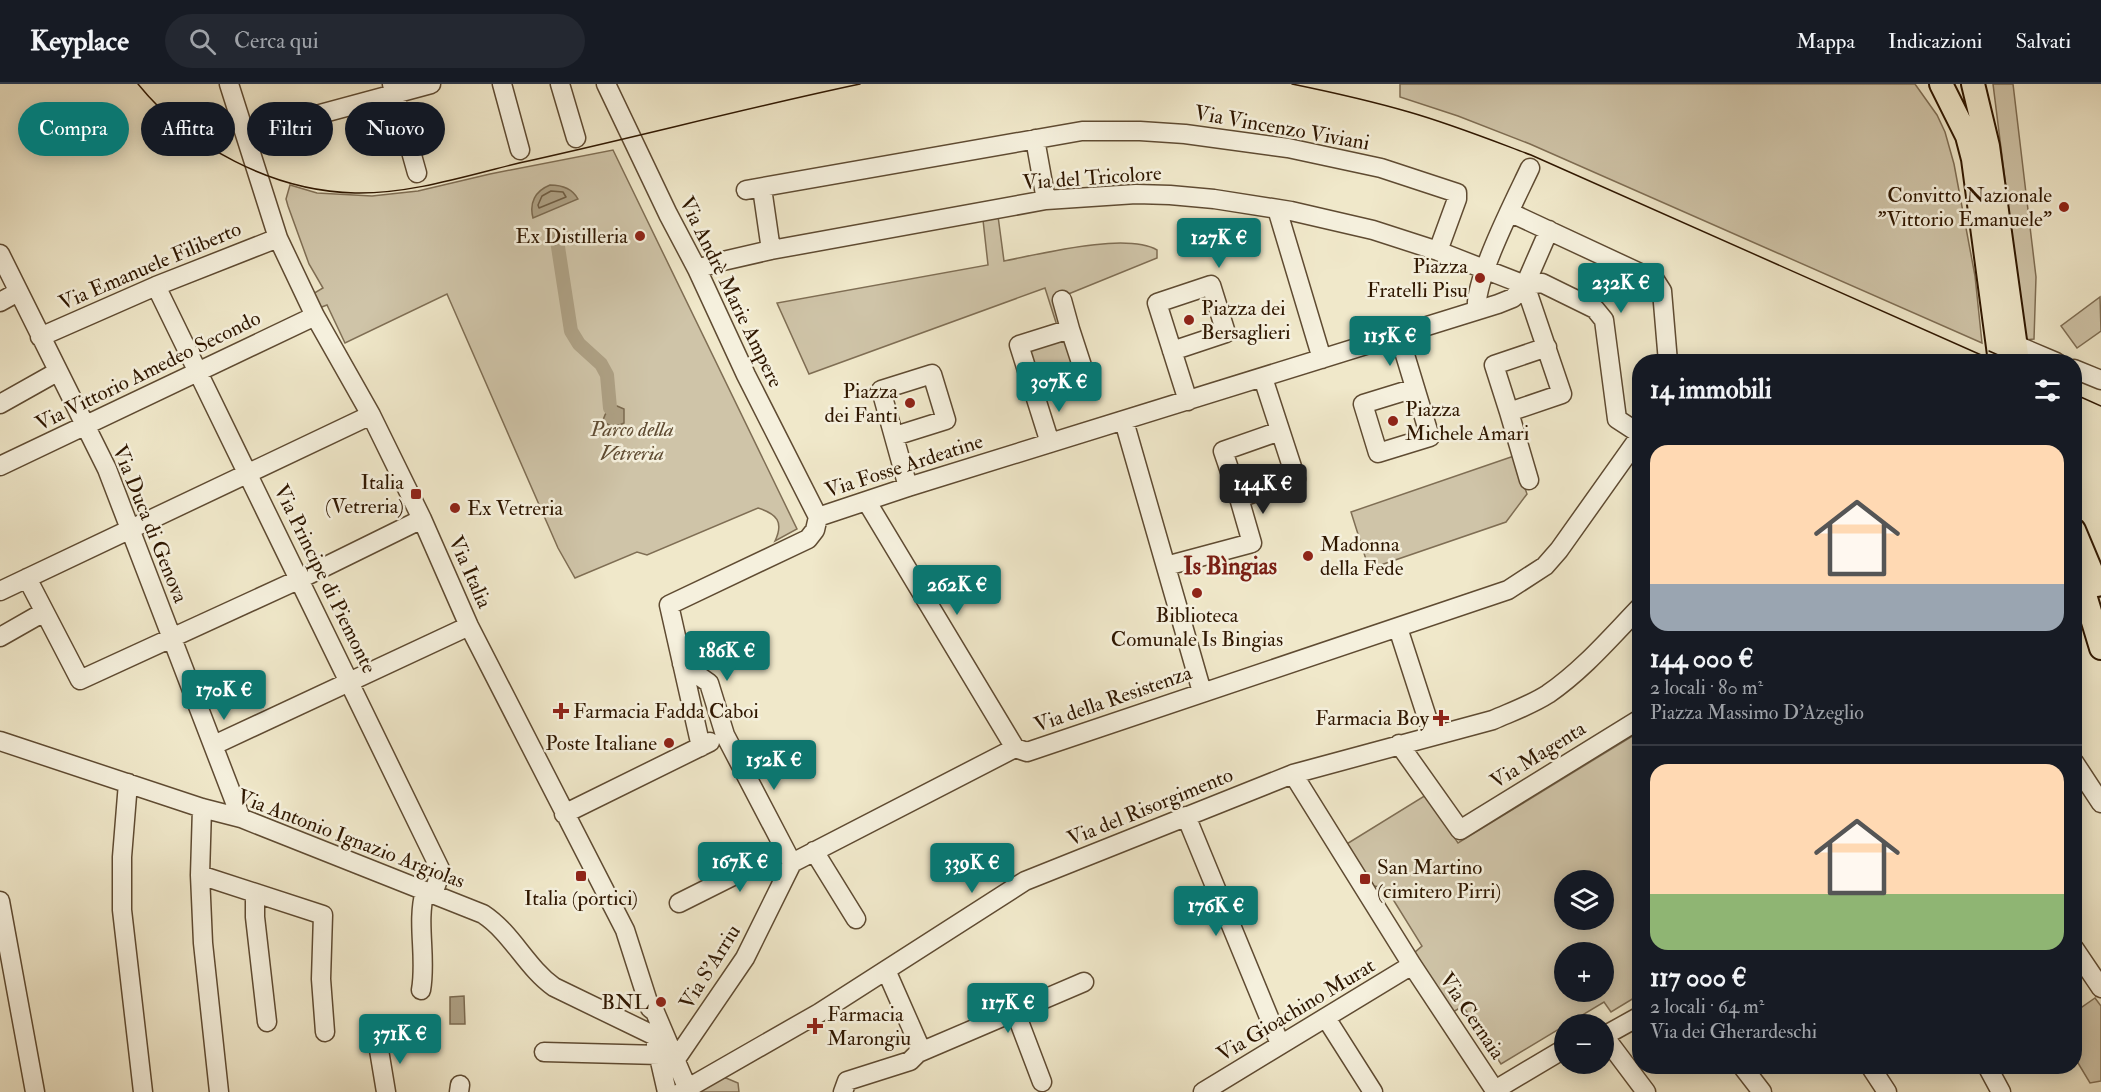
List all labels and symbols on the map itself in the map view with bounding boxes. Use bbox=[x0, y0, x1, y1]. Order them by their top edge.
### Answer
street label: Via Vincenzo Viviani bbox=[1192, 99, 1372, 157]
street label: Via del Tricolore bbox=[1022, 160, 1163, 196]
place label: Convitto Nazionale "Vittorio Emanuele" bbox=[1877, 182, 2052, 233]
street label: Via Andrè Marie Ampere bbox=[673, 192, 789, 392]
marker: Convitto Nazionale "Vittorio Emanuele" bbox=[2057, 200, 2071, 214]
street label: Via Emanuele Filiberto bbox=[55, 215, 245, 317]
pin: 127K € bbox=[1170, 218, 1268, 269]
place label: Ex Distilleria bbox=[515, 223, 628, 250]
marker: Ex Distilleria bbox=[633, 229, 647, 243]
place label: Piazza Fratelli Pisu bbox=[1367, 253, 1468, 304]
pin: 232K € bbox=[1572, 263, 1670, 314]
marker: Piazza Fratelli Pisu bbox=[1473, 271, 1487, 285]
place label: Piazza dei Bersaglieri bbox=[1201, 295, 1291, 346]
street label: Via Vittorio Amedeo Secondo bbox=[31, 305, 265, 437]
marker: Piazza dei Bersaglieri bbox=[1182, 313, 1196, 327]
pin: 115K € bbox=[1341, 316, 1439, 367]
pin: 307K € bbox=[1010, 362, 1108, 413]
place label: Piazza dei Fanti bbox=[825, 378, 898, 429]
marker: Piazza dei Fanti bbox=[903, 396, 917, 410]
place label: Piazza Michele Amari bbox=[1405, 396, 1530, 447]
marker: Piazza Michele Amari bbox=[1386, 414, 1400, 428]
park label: Parco della Vetreria bbox=[589, 416, 674, 467]
street label: Via Fosse Ardeatine bbox=[822, 428, 987, 504]
street label: Via Duca di Genova bbox=[106, 441, 194, 607]
pin: 144K € bbox=[1214, 464, 1312, 515]
place label: Italia (Vetreria) bbox=[325, 469, 404, 520]
street label: Via Principe di Piemonte bbox=[268, 480, 383, 678]
marker: Italia (Vetreria) bbox=[409, 487, 423, 501]
place label: Ex Vetreria bbox=[467, 495, 564, 522]
marker: Ex Vetreria bbox=[448, 501, 462, 515]
street label: Via Italia bbox=[442, 531, 498, 613]
place label: Madonna della Fede bbox=[1320, 531, 1404, 582]
marker: Madonna della Fede bbox=[1301, 549, 1315, 563]
district label: Is Bìngias bbox=[1183, 551, 1277, 582]
pin: 262K € bbox=[908, 565, 1006, 616]
marker: Biblioteca Comunale Is Bingias bbox=[1190, 586, 1204, 600]
place label: Biblioteca Comunale Is Bingias bbox=[1111, 602, 1283, 653]
pin: 186K € bbox=[678, 631, 776, 682]
street label: Via della Resistenza bbox=[1031, 659, 1196, 739]
pin: 170K € bbox=[175, 670, 273, 721]
place label: Farmacia Fadda Caboi bbox=[573, 698, 759, 725]
marker: Farmacia Fadda Caboi bbox=[554, 704, 568, 718]
place label: Farmacia Boy bbox=[1315, 705, 1430, 732]
marker: Farmacia Boy bbox=[1434, 711, 1448, 725]
street label: Via Magenta bbox=[1485, 715, 1591, 795]
place label: Poste Italiane bbox=[545, 730, 657, 757]
marker: Poste Italiane bbox=[662, 736, 676, 750]
pin: 152K € bbox=[725, 740, 823, 791]
street label: Via del Risorgimento bbox=[1063, 761, 1237, 853]
street label: Via Antonio Ignazio Argiolas bbox=[233, 783, 469, 895]
pin: 167K € bbox=[691, 842, 789, 893]
pin: 339K € bbox=[923, 843, 1021, 894]
place label: San Martino (cimitero Pirri) bbox=[1377, 854, 1501, 905]
marker: Italia (portici) bbox=[574, 869, 588, 883]
marker: San Martino (cimitero Pirri) bbox=[1358, 872, 1372, 886]
place label: Italia (portici) bbox=[524, 885, 638, 912]
pin: 176K € bbox=[1167, 886, 1265, 937]
street label: Via S'Arriu bbox=[673, 919, 747, 1014]
street label: Via Gioachino Murat bbox=[1212, 952, 1380, 1068]
street label: Via Cernaia bbox=[1433, 967, 1511, 1065]
pin: 117K € bbox=[959, 983, 1057, 1034]
place label: BNL bbox=[601, 989, 649, 1016]
marker: BNL bbox=[654, 995, 668, 1009]
place label: Farmacia Marongiu bbox=[827, 1001, 911, 1052]
pin: 371K € bbox=[351, 1014, 449, 1065]
marker: Farmacia Marongiu bbox=[808, 1019, 822, 1033]

